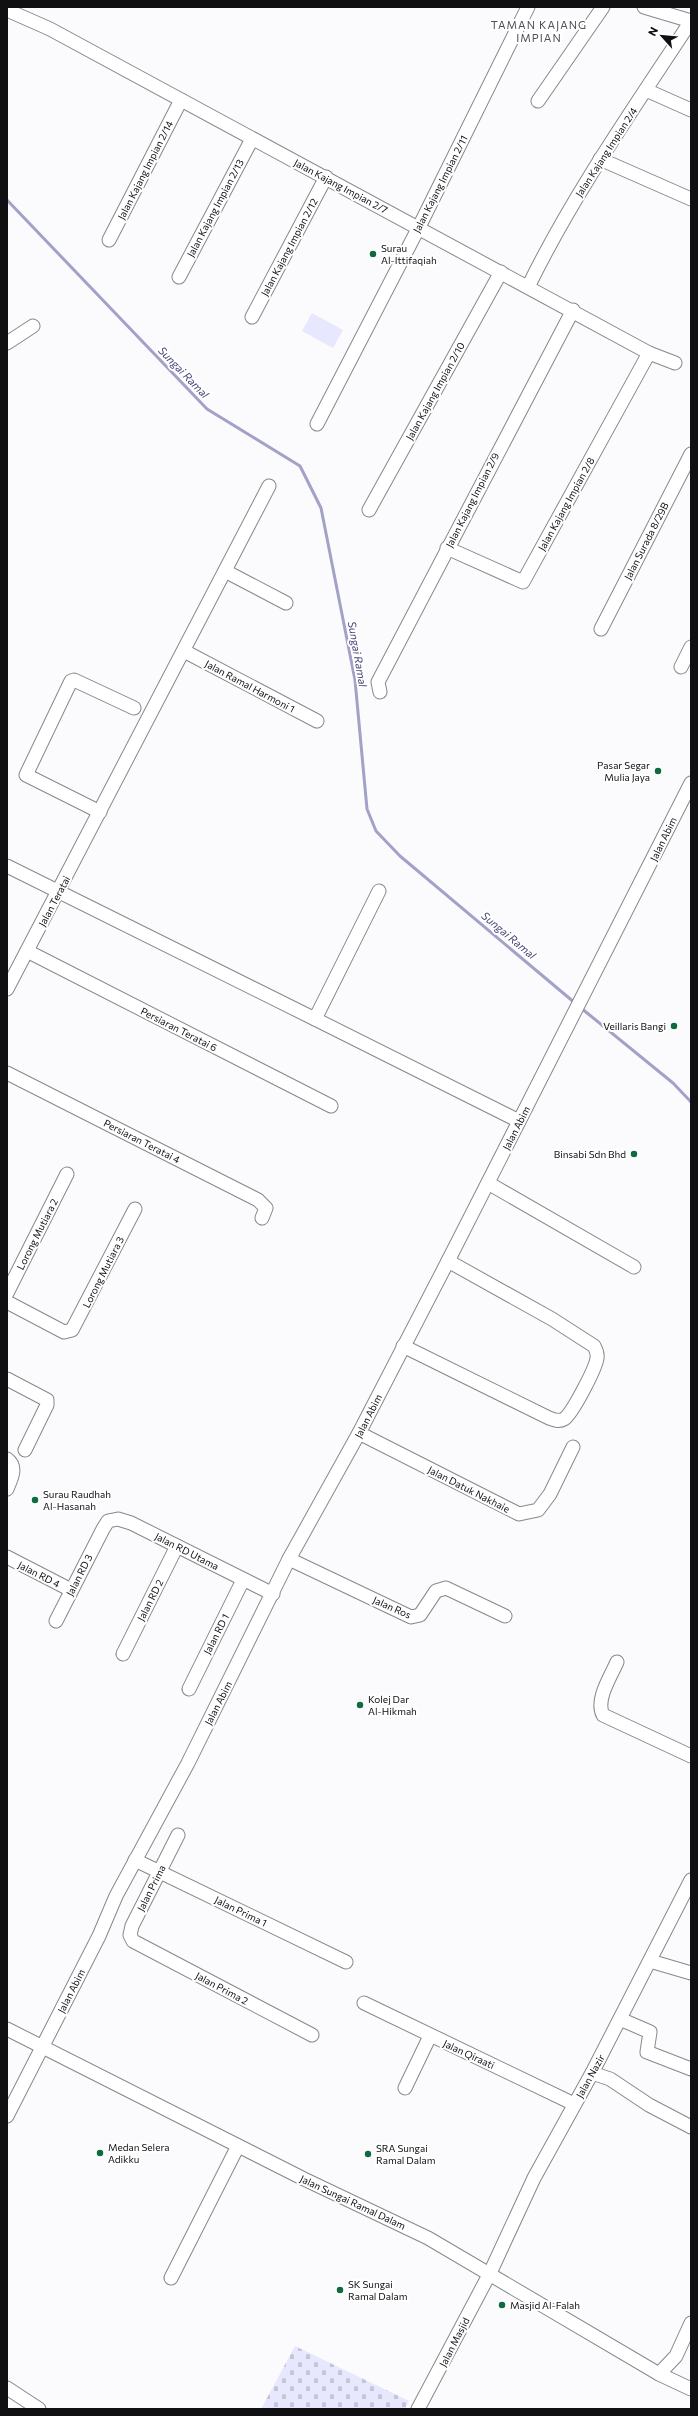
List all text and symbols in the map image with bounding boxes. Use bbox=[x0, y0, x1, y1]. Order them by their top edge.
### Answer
north arrow bbox=[642, 16, 682, 56]
district label: TAMAN KAJANG IMPIAN bbox=[491, 18, 587, 44]
text: N bbox=[645, 25, 660, 38]
street label: Jalan Kajang Impian 2/4 bbox=[573, 105, 639, 199]
street label: Jalan Kajang Impian 2/14 bbox=[115, 118, 175, 222]
street label: Jalan Kajang Impian 2/11 bbox=[410, 133, 470, 235]
street label: Jalan Kajang Impian 2/7 bbox=[292, 156, 390, 216]
street label: Jalan Kajang Impian 2/13 bbox=[184, 157, 246, 259]
street label: Jalan Kajang Impian 2/12 bbox=[258, 196, 320, 298]
place label: Surau Al-Ittifaqiah bbox=[381, 242, 437, 266]
marker: Surau Al-Ittifaqiah bbox=[368, 249, 378, 259]
street label: Jalan Kajang Impian 2/10 bbox=[403, 340, 467, 442]
water label: Sungai Ramal bbox=[156, 343, 212, 401]
street label: Jalan Kajang Impian 2/9 bbox=[443, 450, 501, 550]
street label: Jalan Kajang Impian 2/8 bbox=[535, 455, 597, 553]
street label: Jalan Surada 8/29B bbox=[621, 500, 671, 582]
water label: Sungai Ramal bbox=[346, 620, 370, 688]
street label: Jalan Ramal Harmoni 1 bbox=[203, 657, 297, 715]
place label: Pasar Segar Mulia Jaya bbox=[597, 759, 650, 783]
marker: Pasar Segar Mulia Jaya bbox=[653, 766, 663, 776]
street label: Jalan Abim bbox=[647, 815, 679, 863]
street label: Jalan Teratai bbox=[36, 874, 72, 928]
water label: Sungai Ramal bbox=[479, 909, 539, 962]
street label: Persiaran Teratai 6 bbox=[139, 1005, 219, 1053]
place label: Veillaris Bangi bbox=[603, 1020, 666, 1032]
marker: Veillaris Bangi bbox=[669, 1021, 679, 1031]
street label: Jalan Abim bbox=[500, 1104, 532, 1152]
street label: Persiaran Teratai 4 bbox=[102, 1117, 182, 1165]
place label: Binsabi Sdn Bhd bbox=[554, 1148, 626, 1160]
marker: Binsabi Sdn Bhd bbox=[629, 1149, 639, 1159]
street label: Lorong Mutiara 2 bbox=[14, 1196, 60, 1272]
street label: Lorong Mutiara 3 bbox=[80, 1234, 126, 1310]
street label: Jalan Abim bbox=[352, 1392, 384, 1440]
street label: Jalan Datuk Nakhaie bbox=[426, 1463, 512, 1515]
place label: Surau Raudhah Al-Hasanah bbox=[43, 1488, 111, 1512]
marker: Surau Raudhah Al-Hasanah bbox=[30, 1495, 40, 1505]
street label: Jalan RD Utama bbox=[153, 1530, 221, 1572]
street label: Jalan RD 3 bbox=[63, 1552, 95, 1598]
street label: Jalan RD 4 bbox=[16, 1558, 62, 1590]
street label: Jalan RD 2 bbox=[134, 1577, 166, 1623]
street label: Jalan Ros bbox=[371, 1593, 413, 1621]
street label: Jalan RD 1 bbox=[201, 1612, 231, 1656]
street label: Jalan Abim bbox=[202, 1679, 234, 1727]
place label: Kolej Dar Al-Hikmah bbox=[368, 1693, 417, 1717]
marker: Kolej Dar Al-Hikmah bbox=[355, 1700, 365, 1710]
street label: Jalan Prima bbox=[134, 1863, 168, 1913]
street label: Jalan Prima 1 bbox=[213, 1893, 269, 1929]
street label: Jalan Abim bbox=[55, 1967, 87, 2015]
street label: Jalan Prima 2 bbox=[194, 1969, 251, 2007]
street label: Jalan Qiraati bbox=[441, 2037, 497, 2071]
street label: Jalan Nazir bbox=[573, 2052, 607, 2100]
place label: Medan Selera Adikku bbox=[108, 2141, 170, 2165]
place label: SRA Sungai Ramal Dalam bbox=[376, 2142, 435, 2166]
marker: Medan Selera Adikku bbox=[95, 2148, 105, 2158]
marker: SRA Sungai Ramal Dalam bbox=[363, 2149, 373, 2159]
street label: Jalan Sungai Ramal Dalam bbox=[298, 2172, 408, 2232]
place label: SK Sungai Ramal Dalam bbox=[348, 2278, 407, 2302]
marker: SK Sungai Ramal Dalam bbox=[335, 2285, 345, 2295]
place label: Masjid Al-Falah bbox=[510, 2299, 580, 2311]
marker: Masjid Al-Falah bbox=[497, 2300, 507, 2310]
street label: Jalan Masjid bbox=[436, 2315, 472, 2369]

